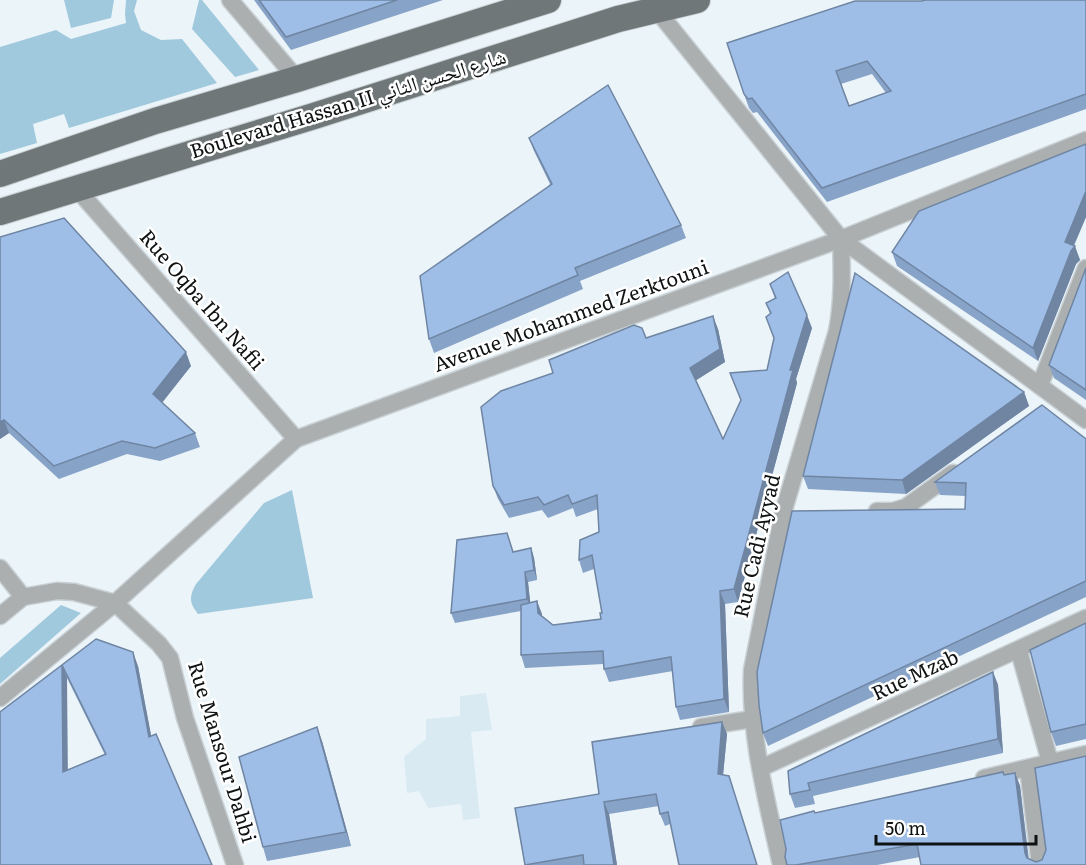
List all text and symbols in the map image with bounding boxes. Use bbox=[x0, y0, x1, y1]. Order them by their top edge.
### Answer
street label: Boulevard Hassan II شارع الحسن الثاني bbox=[186, 40, 510, 167]
street label: Rue Oqba Ibn Nafii bbox=[134, 222, 273, 376]
street label: Avenue Mohammed Zerktouni bbox=[429, 250, 712, 378]
street label: Rue Cadi Ayyad bbox=[724, 471, 786, 620]
street label: Rue Mzab bbox=[866, 640, 962, 706]
street label: Rue Mansour Dahbi bbox=[182, 657, 266, 846]
scale bar bbox=[876, 808, 1036, 846]
text: 50 m bbox=[885, 814, 926, 841]

